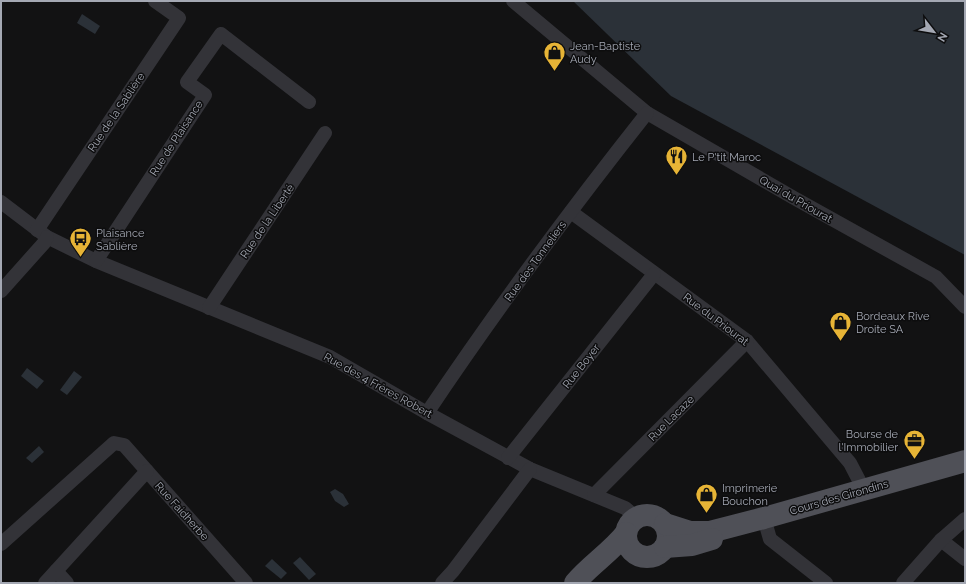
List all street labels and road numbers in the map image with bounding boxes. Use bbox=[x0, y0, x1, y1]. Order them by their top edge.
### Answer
street label: Rue de la Sablière bbox=[85, 70, 148, 154]
street label: Rue de Plaisance bbox=[147, 98, 206, 178]
street label: Quai du Priourat bbox=[757, 173, 835, 226]
street label: Rue de la Liberté bbox=[238, 181, 297, 261]
street label: Rue des Tonneliers bbox=[502, 219, 569, 304]
street label: Rue du Priourat bbox=[680, 291, 751, 348]
street label: Rue Boyer bbox=[560, 341, 603, 391]
street label: Rue des 4 Frères Robert bbox=[321, 350, 434, 421]
street label: Rue Lacaze bbox=[646, 392, 697, 444]
street label: Cours des Girondins bbox=[788, 477, 890, 518]
street label: Rue Faidherbe bbox=[152, 480, 212, 544]

